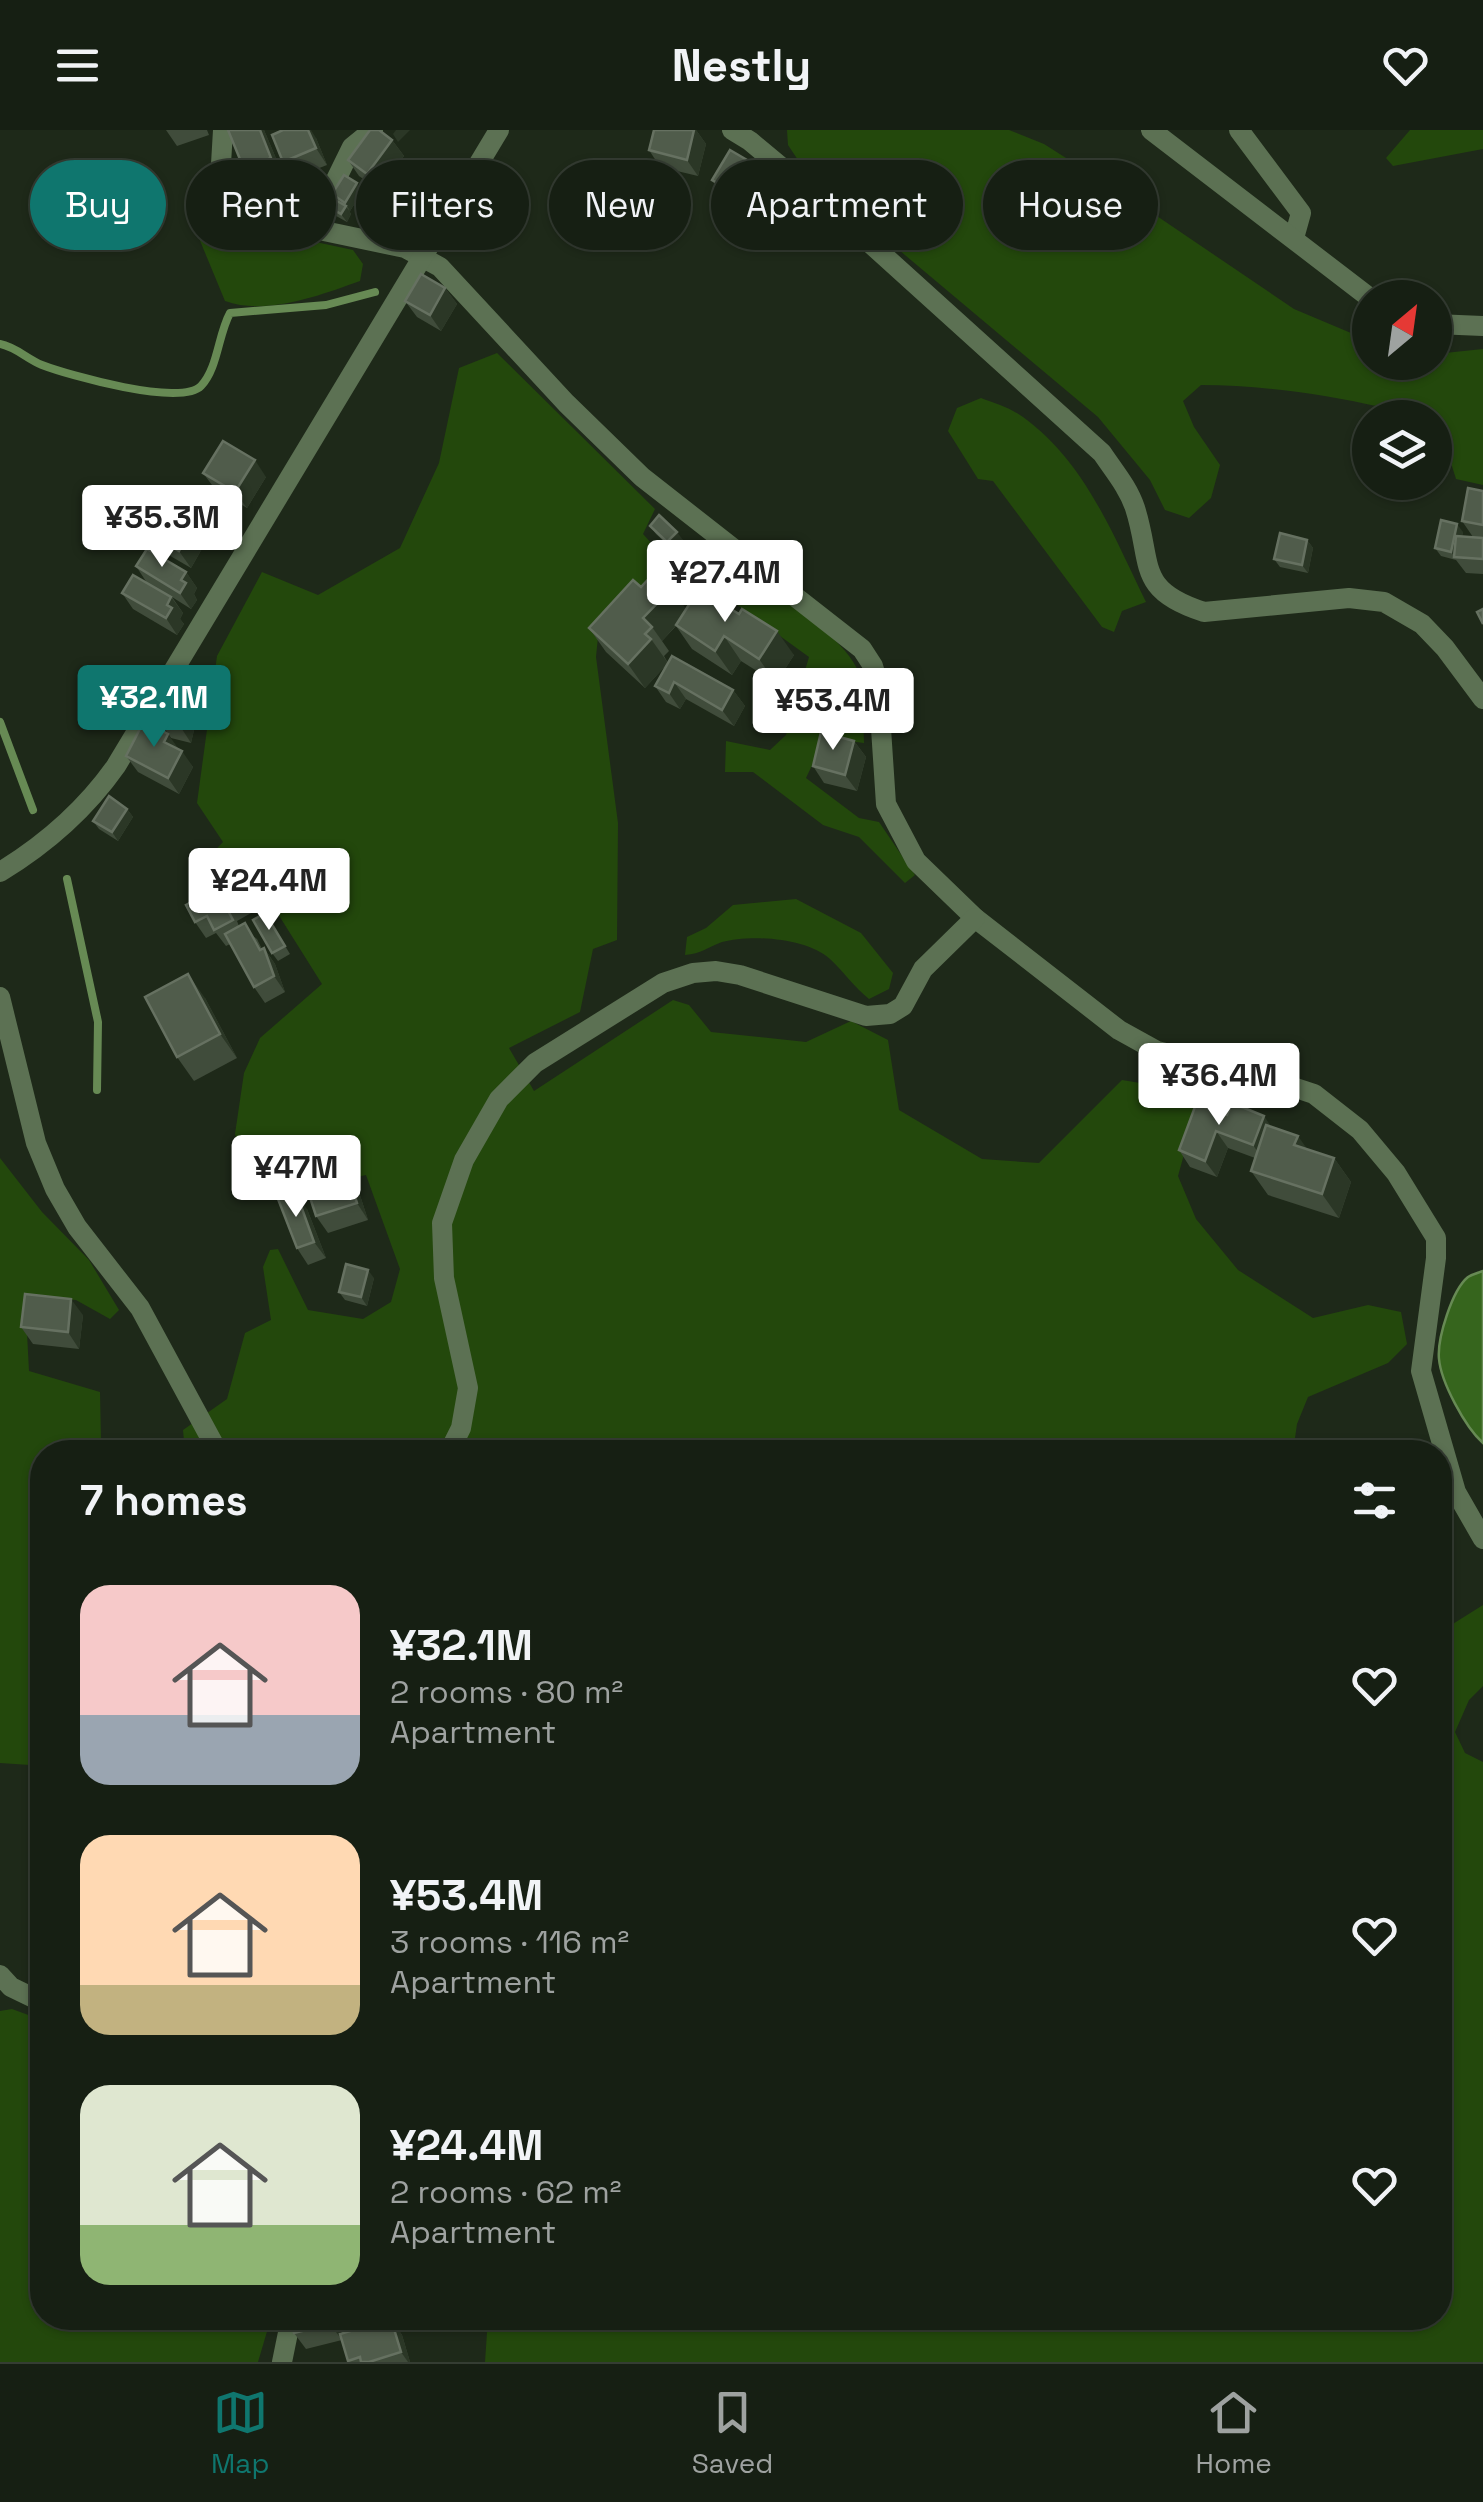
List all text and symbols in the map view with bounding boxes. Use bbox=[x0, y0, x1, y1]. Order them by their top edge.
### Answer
text: Nestly bbox=[672, 37, 811, 94]
icon: menu bbox=[50, 38, 105, 93]
icon: heart bbox=[1378, 38, 1433, 93]
chip: Buy bbox=[30, 160, 166, 250]
chip: Rent bbox=[186, 160, 336, 250]
chip: Filters bbox=[356, 160, 529, 250]
chip: New bbox=[549, 160, 691, 250]
chip: Apartment bbox=[711, 160, 963, 250]
chip: House bbox=[983, 160, 1158, 250]
north arrow bbox=[1352, 280, 1452, 380]
map controls bbox=[1352, 280, 1452, 500]
button: layers bbox=[1352, 400, 1452, 500]
pin: ¥35.3M bbox=[81, 485, 243, 570]
text: ¥35.3M bbox=[104, 497, 220, 537]
pin: ¥27.4M bbox=[644, 540, 806, 625]
text: ¥27.4M bbox=[669, 552, 781, 592]
pin: ¥32.1M bbox=[73, 665, 235, 750]
pin: ¥53.4M bbox=[752, 668, 914, 753]
text: ¥32.1M bbox=[100, 677, 208, 717]
text: ¥53.4M bbox=[775, 680, 891, 720]
pin: ¥24.4M bbox=[188, 848, 350, 933]
text: ¥24.4M bbox=[211, 860, 327, 900]
pin: ¥36.4M bbox=[1138, 1043, 1300, 1128]
text: ¥36.4M bbox=[1160, 1055, 1278, 1095]
pin: ¥47M bbox=[237, 1135, 355, 1220]
text: ¥47M bbox=[254, 1147, 338, 1187]
icon: filters bbox=[1347, 1473, 1402, 1528]
text: 7 homes bbox=[80, 1474, 248, 1527]
text: ¥32.1M bbox=[390, 1619, 533, 1672]
icon: home bbox=[160, 1625, 280, 1745]
icon: heart bbox=[1347, 1658, 1402, 1713]
text: 2 rooms · 80 m² bbox=[390, 1672, 623, 1712]
text: Apartment bbox=[390, 1712, 556, 1752]
text: ¥53.4M bbox=[390, 1869, 543, 1922]
icon: home bbox=[160, 1875, 280, 1995]
icon: heart bbox=[1347, 1908, 1402, 1963]
text: 3 rooms · 116 m² bbox=[390, 1922, 629, 1962]
text: Apartment bbox=[390, 1962, 556, 2002]
text: ¥24.4M bbox=[390, 2119, 543, 2172]
icon: home bbox=[160, 2125, 280, 2245]
icon: heart bbox=[1347, 2158, 1402, 2213]
text: 2 rooms · 62 m² bbox=[390, 2172, 622, 2212]
text: Apartment bbox=[390, 2212, 556, 2252]
tab: Map bbox=[211, 2385, 269, 2481]
tab: Saved bbox=[692, 2385, 773, 2481]
tab: Home bbox=[1196, 2385, 1272, 2481]

